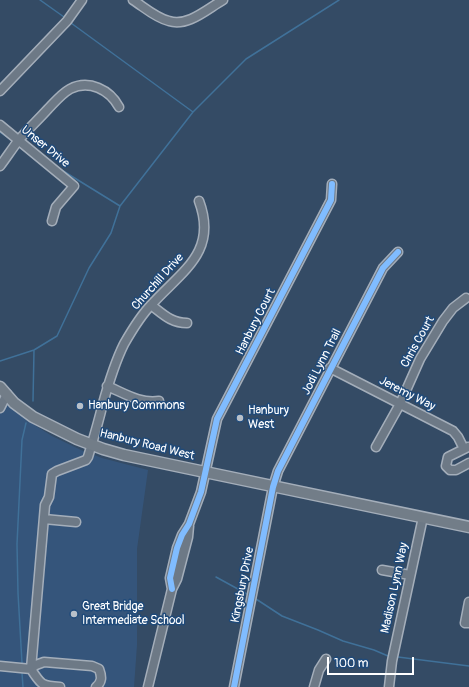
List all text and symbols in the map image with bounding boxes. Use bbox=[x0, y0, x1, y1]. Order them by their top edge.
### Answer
street label: Unser Drive bbox=[18, 123, 72, 171]
street label: Churchill Drive bbox=[129, 251, 187, 313]
street label: Hanbury Court bbox=[233, 286, 279, 358]
street label: Chris Court bbox=[398, 314, 438, 370]
street label: Jodi Lynn Trail bbox=[299, 327, 345, 397]
street label: Jeremy Way bbox=[377, 374, 437, 414]
place label: Hanbury Commons bbox=[88, 399, 185, 413]
marker: Hanbury Commons bbox=[75, 401, 85, 411]
place label: Hanbury West bbox=[248, 404, 289, 432]
marker: Hanbury West bbox=[235, 413, 245, 423]
street label: Hanbury Road West bbox=[98, 426, 196, 464]
street label: Madison Lynn Way bbox=[378, 541, 412, 635]
street label: Kingsbury Drive bbox=[229, 546, 257, 624]
place label: Great Bridge Intermediate School bbox=[82, 600, 185, 628]
marker: Great Bridge Intermediate School bbox=[69, 609, 79, 619]
scale bar bbox=[329, 649, 416, 675]
text: 100 m bbox=[334, 656, 368, 671]

